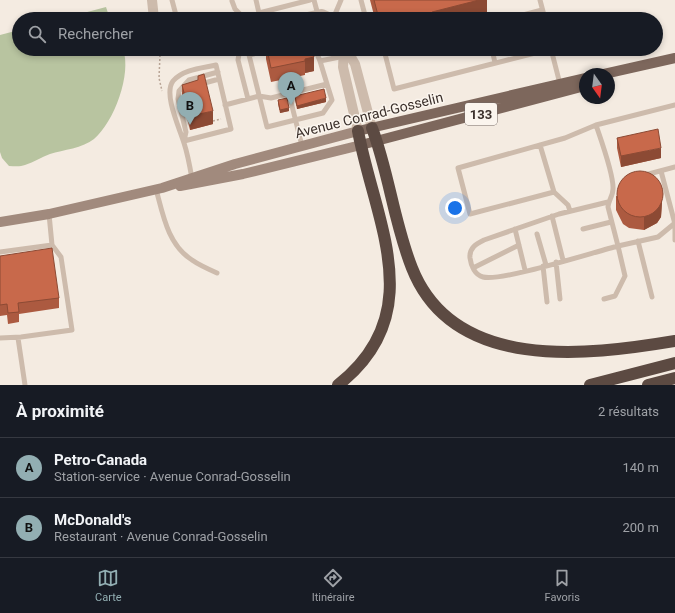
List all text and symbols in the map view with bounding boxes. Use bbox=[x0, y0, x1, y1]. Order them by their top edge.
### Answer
search box bbox=[12, 12, 663, 56]
icon: search bbox=[26, 23, 48, 45]
text: Rechercher bbox=[58, 25, 133, 43]
north arrow bbox=[579, 68, 615, 104]
pin: A bbox=[278, 72, 304, 105]
street label: Avenue Conrad-Gosselin bbox=[293, 89, 445, 141]
pin: B bbox=[177, 92, 203, 125]
road number: 133 bbox=[465, 103, 497, 125]
your location bbox=[445, 198, 465, 218]
text: À proximité bbox=[16, 401, 104, 421]
text: 2 résultats bbox=[598, 404, 659, 419]
text: Petro-Canada bbox=[54, 451, 147, 469]
text: A bbox=[25, 460, 33, 475]
text: 140 m bbox=[622, 460, 659, 475]
text: Station-service · Avenue Conrad-Gosselin bbox=[54, 469, 291, 484]
text: McDonald's bbox=[54, 511, 132, 529]
text: B bbox=[25, 520, 33, 535]
text: 200 m bbox=[622, 520, 659, 535]
text: Restaurant · Avenue Conrad-Gosselin bbox=[54, 529, 268, 544]
tab: Carte bbox=[95, 567, 122, 604]
tab: Itinéraire bbox=[312, 567, 354, 604]
tab: Favoris bbox=[545, 567, 580, 604]

